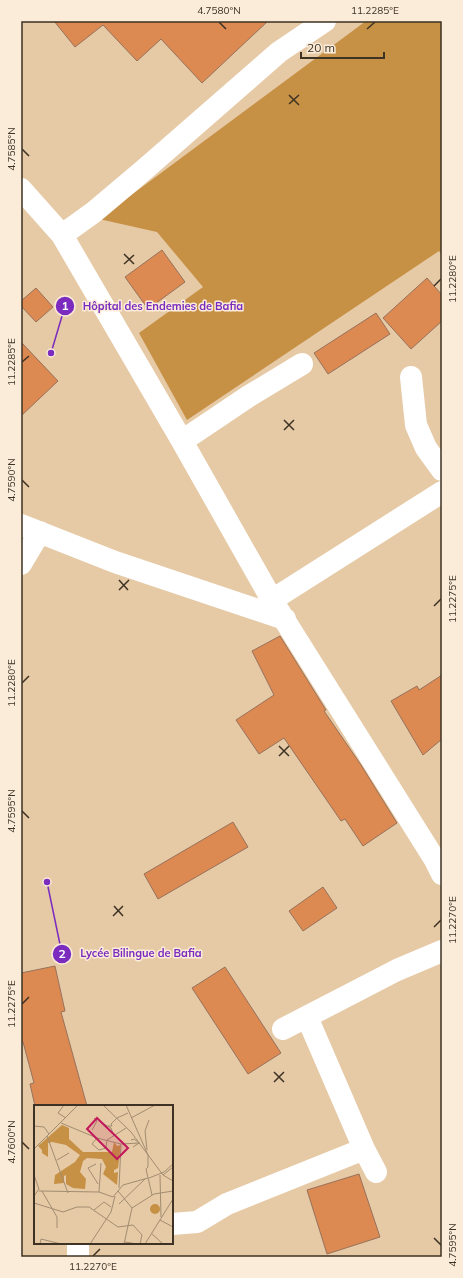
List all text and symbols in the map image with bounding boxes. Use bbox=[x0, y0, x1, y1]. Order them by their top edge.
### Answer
text: 4.7580°N bbox=[197, 4, 241, 17]
text: 11.2285°E bbox=[351, 4, 399, 17]
scale bar bbox=[301, 34, 384, 60]
text: 20 m bbox=[307, 40, 335, 55]
text: 4.7585°N bbox=[5, 127, 18, 171]
text: 11.2280°E bbox=[446, 255, 459, 303]
callout: Hôpital des Endemies de Bafia bbox=[55, 294, 252, 317]
text: 1 bbox=[61, 298, 69, 313]
text: Hôpital des Endemies de Bafia bbox=[83, 299, 243, 313]
text: 11.2285°E bbox=[5, 338, 18, 386]
text: 4.7590°N bbox=[5, 458, 18, 502]
text: 11.2275°E bbox=[446, 575, 459, 623]
text: 11.2280°E bbox=[5, 659, 18, 707]
text: 4.7595°N bbox=[5, 789, 18, 833]
text: 11.2270°E bbox=[446, 896, 459, 944]
callout: Lycée Bilingue de Bafia bbox=[52, 942, 210, 965]
text: 2 bbox=[58, 946, 66, 961]
text: Lycée Bilingue de Bafia bbox=[80, 946, 202, 960]
text: 11.2275°E bbox=[5, 980, 18, 1028]
inset map bbox=[34, 1105, 173, 1244]
text: 4.7600°N bbox=[5, 1120, 18, 1164]
text: 4.7595°N bbox=[446, 1223, 459, 1267]
text: 11.2270°E bbox=[69, 1260, 117, 1273]

